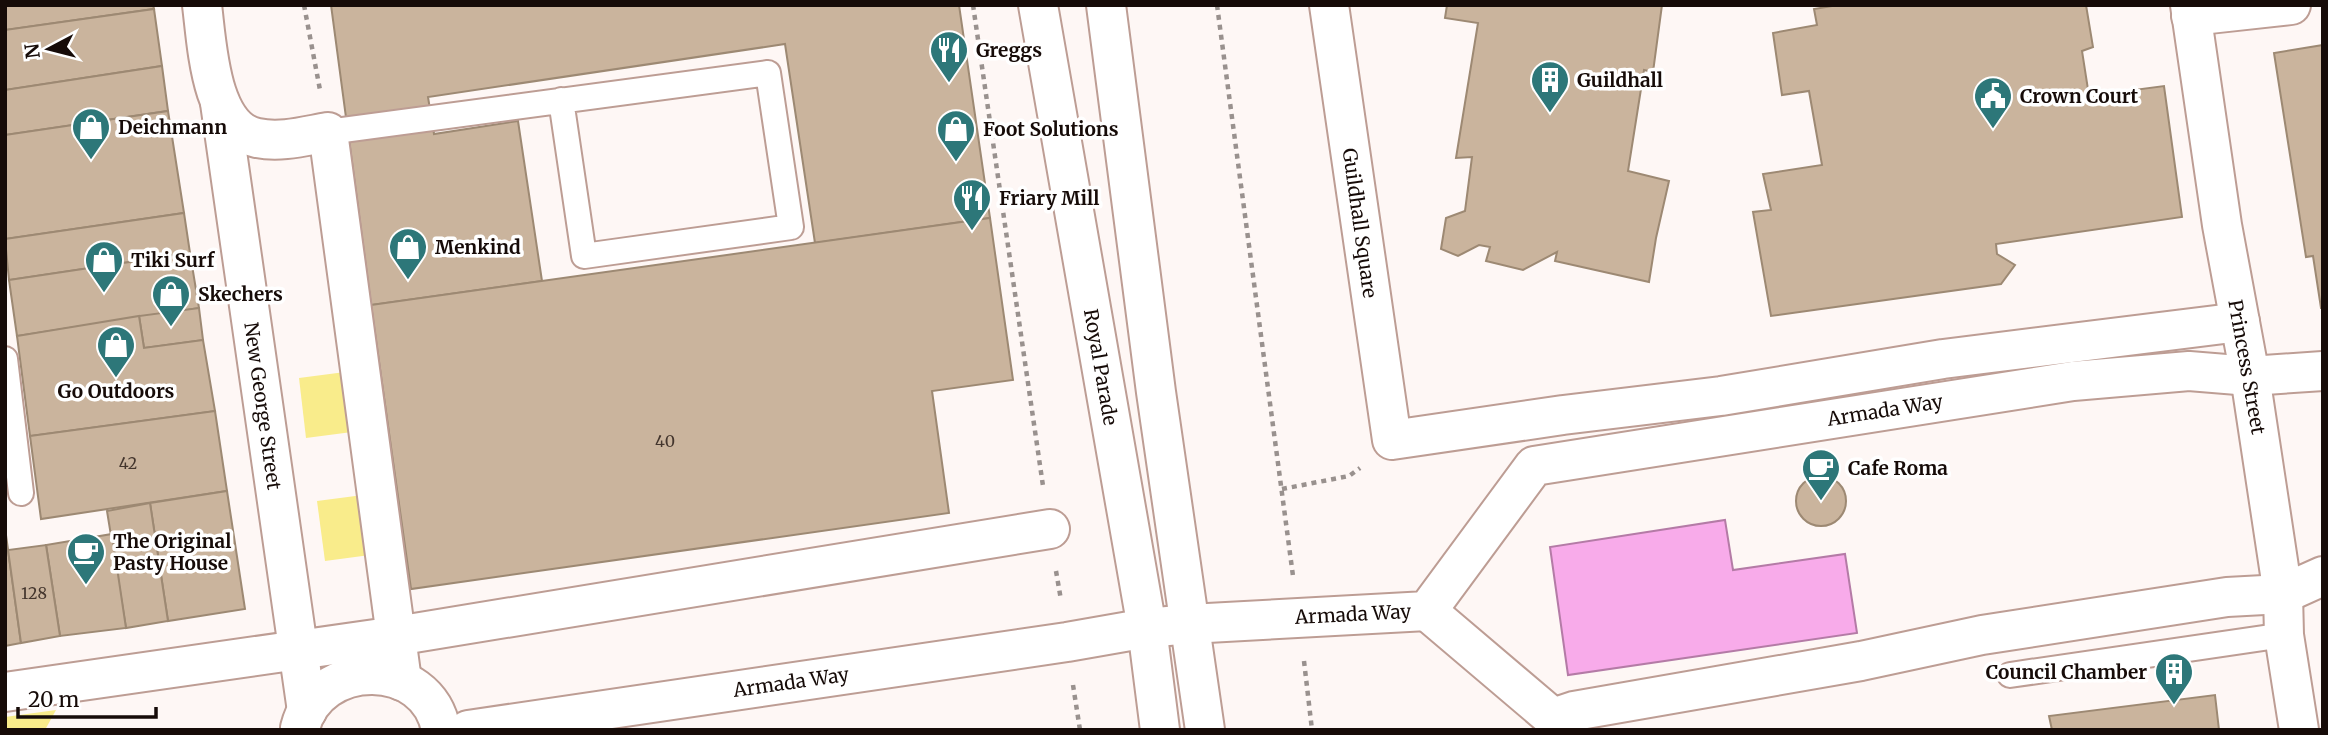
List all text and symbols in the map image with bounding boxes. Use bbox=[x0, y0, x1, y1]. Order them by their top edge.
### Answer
north arrow bbox=[14, 14, 84, 84]
restaurant icon: Greggs bbox=[928, 29, 970, 84]
place label: Greggs bbox=[976, 38, 1042, 62]
text: N bbox=[19, 42, 45, 60]
building icon: Guildhall bbox=[1529, 59, 1571, 114]
place label: Guildhall bbox=[1577, 68, 1663, 92]
public building icon: Crown Court bbox=[1972, 75, 2014, 130]
place label: Crown Court bbox=[2020, 84, 2139, 108]
shop icon: Deichmann bbox=[70, 106, 112, 161]
shop icon: Foot Solutions bbox=[935, 108, 977, 163]
place label: Deichmann bbox=[118, 115, 227, 139]
place label: Foot Solutions bbox=[983, 117, 1119, 141]
street label: Guildhall Square bbox=[1338, 147, 1382, 300]
restaurant icon: Friary Mill bbox=[951, 177, 993, 232]
place label: Friary Mill bbox=[999, 186, 1099, 210]
shop icon: Menkind bbox=[387, 226, 429, 281]
place label: Menkind bbox=[435, 235, 521, 259]
shop icon: Tiki Surf bbox=[83, 239, 125, 294]
place label: Tiki Surf bbox=[131, 248, 216, 272]
shop icon: Skechers bbox=[150, 273, 192, 328]
place label: Skechers bbox=[198, 282, 283, 306]
street label: Princess Street bbox=[2223, 298, 2271, 437]
street label: Royal Parade bbox=[1079, 307, 1123, 427]
street label: New George Street bbox=[239, 321, 287, 492]
shop icon: Go Outdoors bbox=[95, 324, 137, 379]
place label: Go Outdoors bbox=[58, 379, 175, 403]
street label: Armada Way bbox=[1825, 389, 1944, 431]
house number: 40 bbox=[655, 431, 675, 451]
cafe icon: Cafe Roma bbox=[1800, 447, 1842, 502]
house number: 42 bbox=[119, 453, 137, 473]
place label: Cafe Roma bbox=[1848, 456, 1948, 480]
place label: The Original Pasty House bbox=[113, 529, 231, 575]
cafe icon: The Original Pasty House bbox=[65, 531, 107, 586]
house number: 128 bbox=[21, 583, 47, 603]
street label: Armada Way bbox=[1293, 599, 1412, 629]
building icon: Council Chamber bbox=[2153, 651, 2195, 706]
place label: Council Chamber bbox=[1986, 660, 2147, 684]
street label: Armada Way bbox=[731, 662, 850, 702]
scale bar bbox=[18, 676, 156, 720]
text: 20 m bbox=[28, 686, 80, 713]

